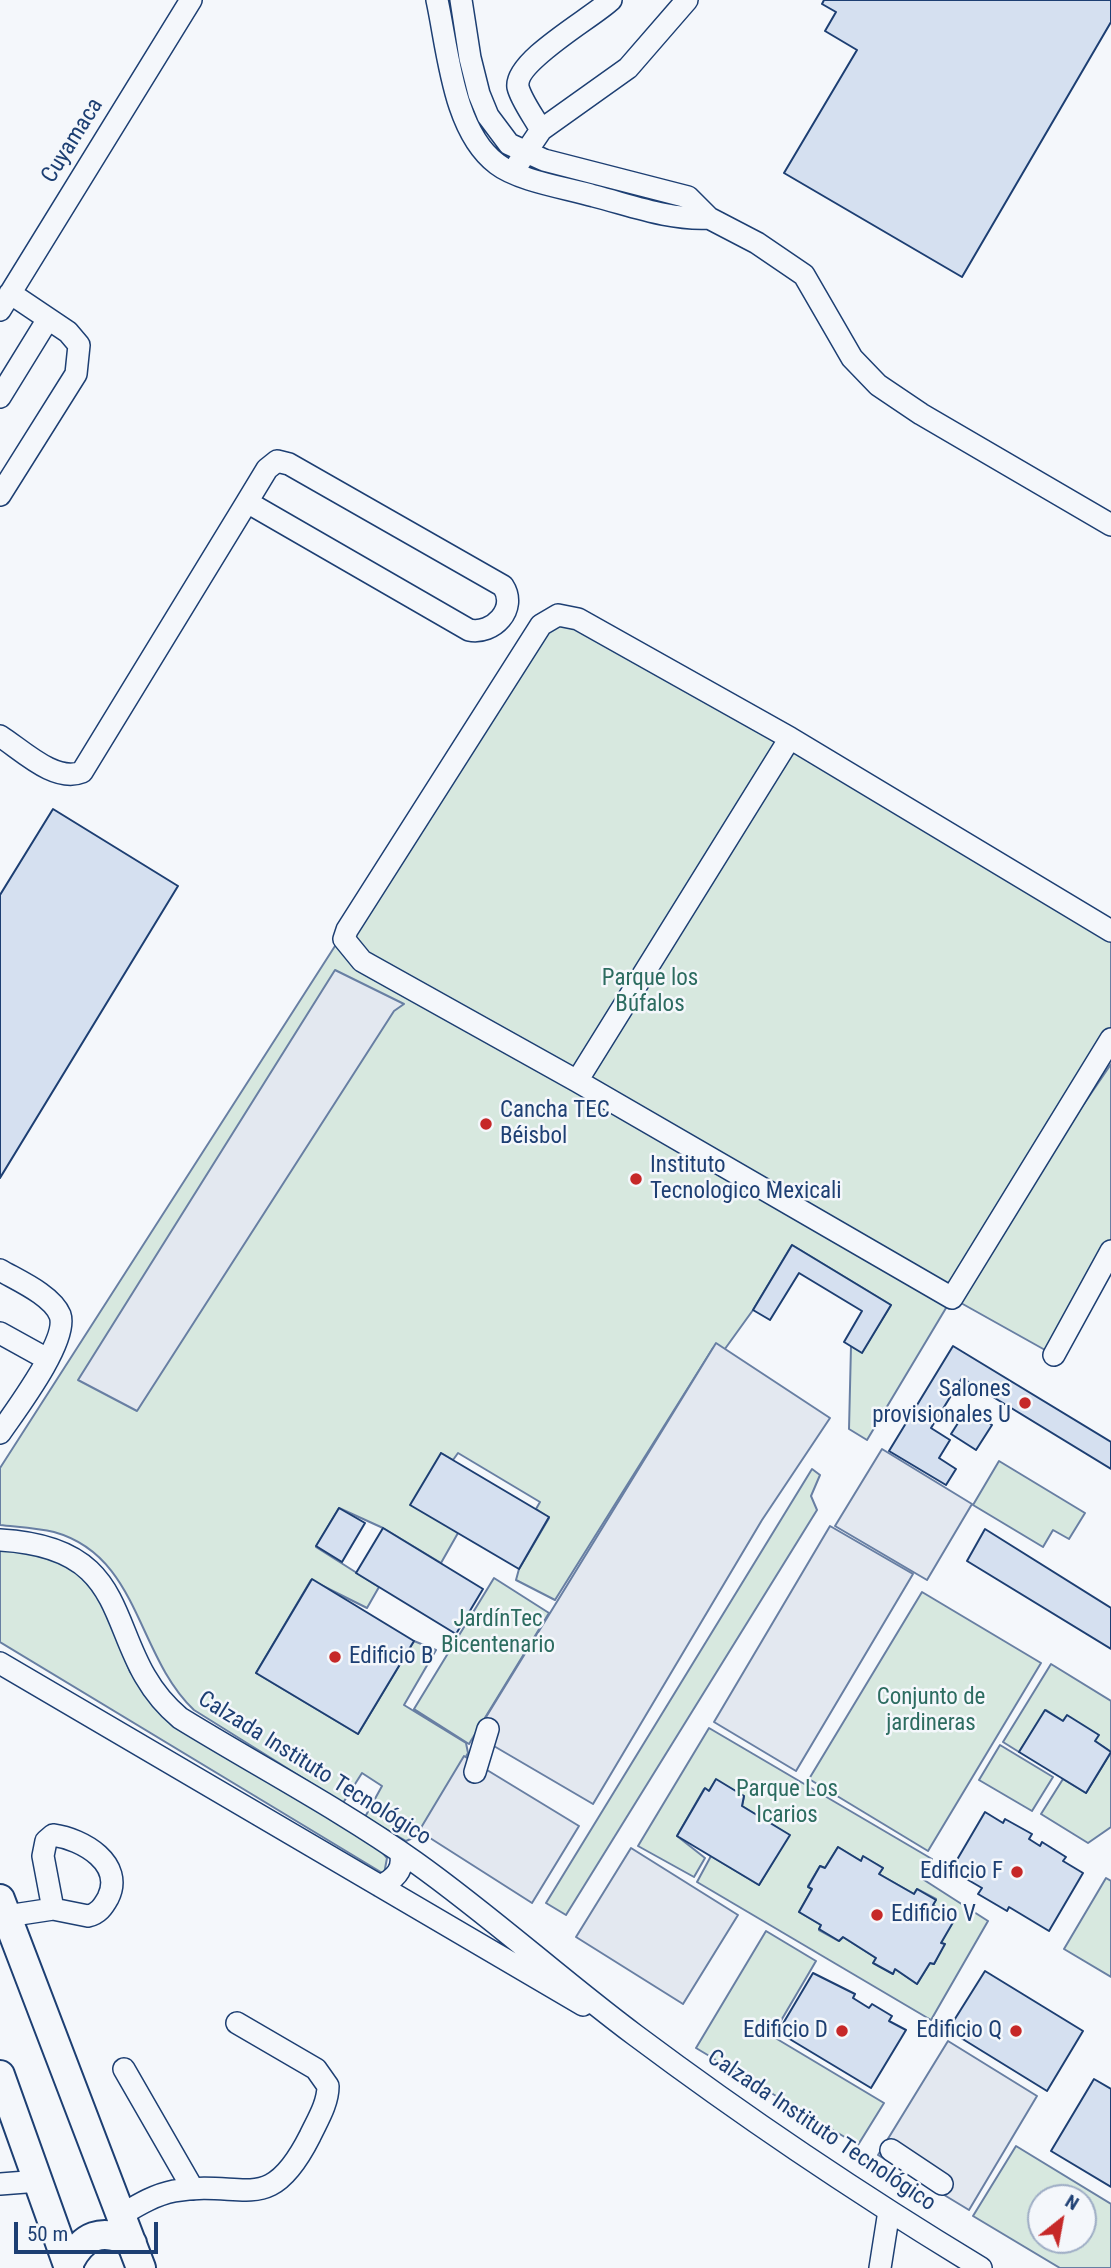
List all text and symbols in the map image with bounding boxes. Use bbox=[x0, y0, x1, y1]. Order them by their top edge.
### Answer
street label: Cuyamaca bbox=[36, 94, 110, 188]
park label: Parque los Búfalos bbox=[602, 965, 698, 1019]
place label: Cancha TEC Béisbol bbox=[500, 1097, 610, 1151]
marker: Cancha TEC Béisbol bbox=[478, 1116, 494, 1132]
place label: Instituto Tecnologico Mexicali bbox=[650, 1152, 842, 1206]
marker: Instituto Tecnologico Mexicali bbox=[628, 1171, 644, 1187]
place label: Salones provisionales U bbox=[872, 1376, 1011, 1430]
marker: Salones provisionales U bbox=[1017, 1395, 1033, 1411]
park label: JardínTec Bicentenario bbox=[441, 1606, 555, 1660]
place label: Edificio B bbox=[349, 1643, 433, 1671]
marker: Edificio B bbox=[327, 1649, 343, 1665]
park label: Conjunto de jardineras bbox=[877, 1684, 985, 1738]
street label: Calzada Instituto Tecnológico bbox=[192, 1686, 436, 1852]
park label: Parque Los Icarios bbox=[736, 1776, 838, 1830]
place label: Edificio F bbox=[920, 1858, 1003, 1886]
marker: Edificio F bbox=[1009, 1864, 1025, 1880]
place label: Edificio V bbox=[891, 1901, 976, 1929]
marker: Edificio V bbox=[869, 1907, 885, 1923]
place label: Edificio D bbox=[743, 2017, 828, 2045]
place label: Edificio Q bbox=[916, 2017, 1002, 2045]
marker: Edificio D bbox=[834, 2023, 850, 2039]
marker: Edificio Q bbox=[1008, 2023, 1024, 2039]
street label: Calzada Instituto Tecnológico bbox=[702, 2044, 940, 2218]
north arrow bbox=[1027, 2184, 1097, 2254]
text: N bbox=[1061, 2189, 1083, 2215]
scale bar bbox=[18, 2208, 161, 2252]
text: 50 m bbox=[27, 2222, 68, 2246]

